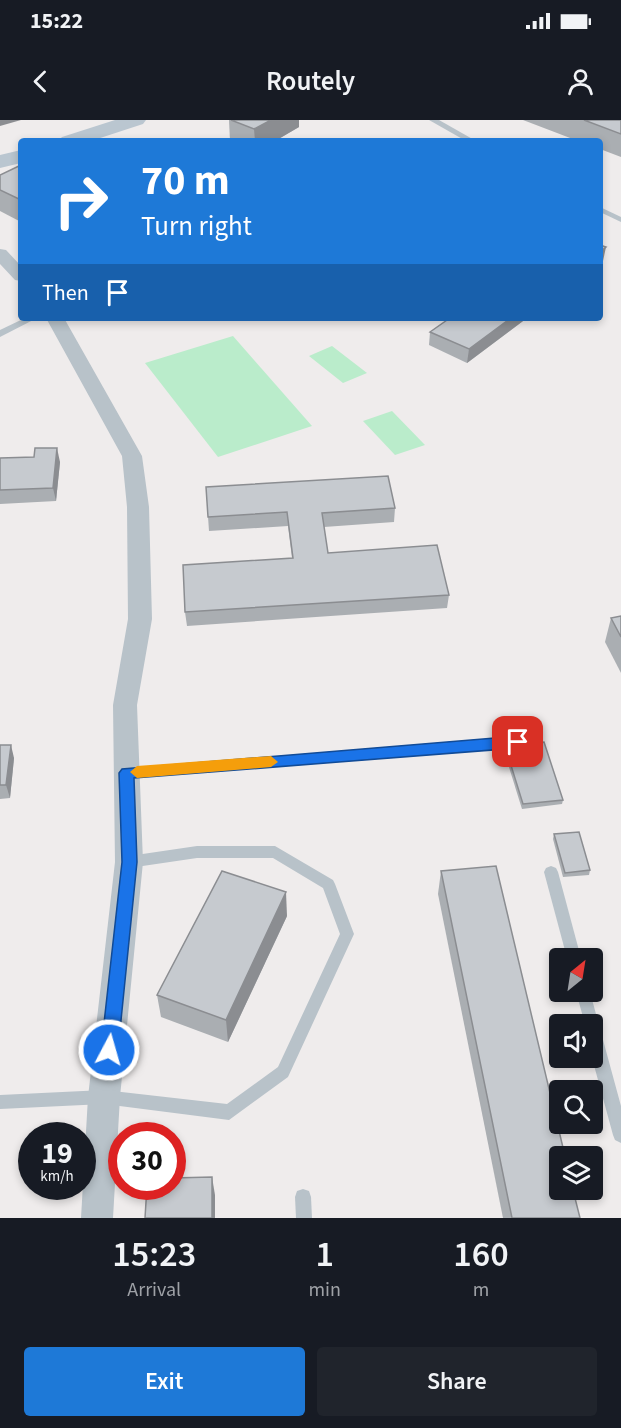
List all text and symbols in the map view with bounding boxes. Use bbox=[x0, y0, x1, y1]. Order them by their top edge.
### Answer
text: 15:22 bbox=[30, 5, 83, 37]
text: Routely bbox=[266, 62, 355, 101]
icon: back bbox=[24, 65, 57, 98]
icon: person bbox=[564, 65, 597, 98]
text: 70 m bbox=[141, 151, 230, 211]
icon: right bbox=[42, 162, 120, 240]
text: Turn right bbox=[141, 207, 252, 246]
icon: arrive bbox=[101, 276, 134, 309]
text: Then bbox=[42, 277, 89, 309]
pin bbox=[492, 716, 543, 767]
icon: arrive bbox=[501, 725, 534, 758]
north arrow bbox=[549, 948, 603, 1002]
map controls bbox=[549, 948, 603, 1200]
button: sound bbox=[549, 1014, 603, 1068]
position arrow bbox=[77, 1018, 141, 1082]
button: search bbox=[549, 1080, 603, 1134]
speed limit sign: 30 bbox=[108, 1122, 186, 1200]
text: 19 bbox=[41, 1132, 73, 1175]
button: layers bbox=[549, 1146, 603, 1200]
text: km/h bbox=[40, 1166, 74, 1187]
text: 15:23 bbox=[112, 1229, 196, 1280]
text: 1 bbox=[315, 1229, 334, 1280]
text: 160 bbox=[453, 1229, 509, 1280]
text: Arrival bbox=[127, 1276, 181, 1304]
text: min bbox=[308, 1276, 341, 1304]
text: m bbox=[473, 1276, 489, 1304]
button: Exit bbox=[24, 1347, 305, 1416]
button: Share bbox=[317, 1347, 597, 1416]

